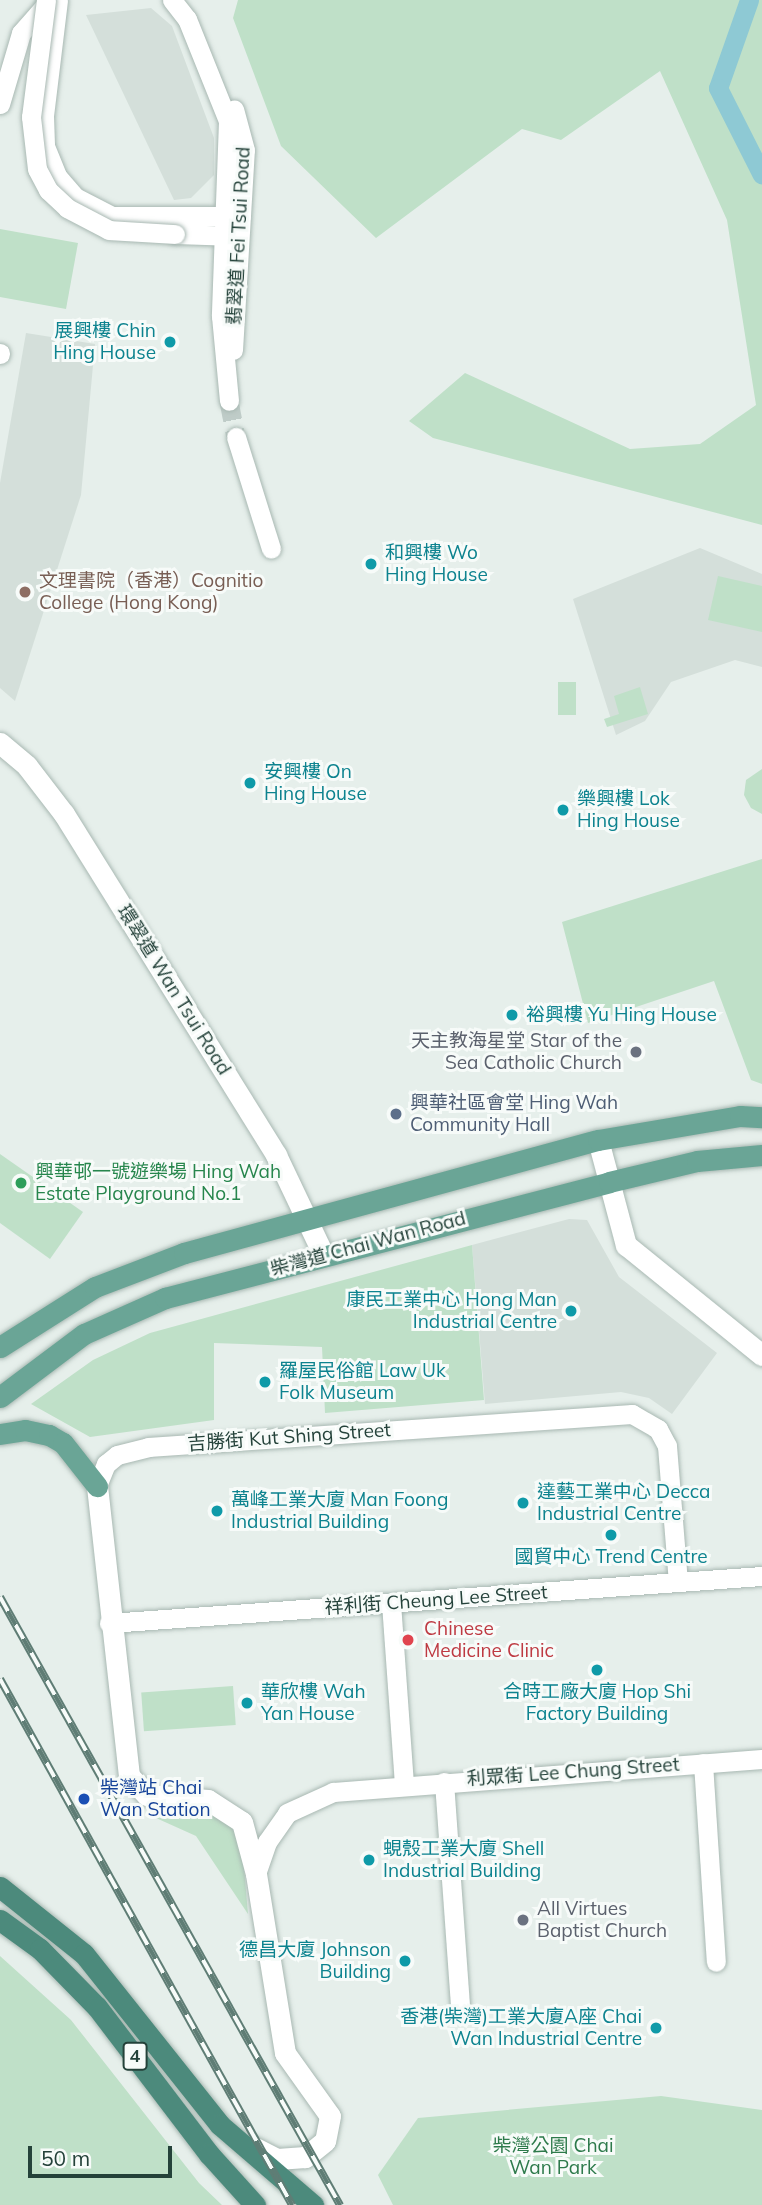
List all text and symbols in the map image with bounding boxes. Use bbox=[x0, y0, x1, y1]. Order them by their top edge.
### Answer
street label: 翡翠道 Fei Tsui Road bbox=[223, 146, 255, 326]
place label: 展興樓 Chin Hing House bbox=[53, 320, 156, 364]
marker: 展興樓 Chin Hing House bbox=[162, 334, 178, 350]
place label: 和興樓 Wo Hing House bbox=[385, 542, 488, 586]
marker: 和興樓 Wo Hing House bbox=[363, 556, 379, 572]
place label: 文理書院（香港）Cognitio College (Hong Kong) bbox=[39, 570, 263, 614]
marker: 文理書院（香港）Cognitio College (Hong Kong) bbox=[17, 584, 33, 600]
place label: 安興樓 On Hing House bbox=[264, 761, 367, 805]
marker: 安興樓 On Hing House bbox=[242, 775, 258, 791]
place label: 樂興樓 Lok Hing House bbox=[577, 788, 680, 832]
marker: 樂興樓 Lok Hing House bbox=[555, 802, 571, 818]
street label: 環翠道 Wan Tsui Road bbox=[112, 901, 236, 1079]
place label: 裕興樓 Yu Hing House bbox=[526, 1004, 717, 1026]
marker: 裕興樓 Yu Hing House bbox=[504, 1007, 520, 1023]
place label: 天主教海星堂 Star of the Sea Catholic Church bbox=[411, 1030, 622, 1074]
marker: 天主教海星堂 Star of the Sea Catholic Church bbox=[628, 1044, 644, 1060]
place label: 興華社區會堂 Hing Wah Community Hall bbox=[410, 1092, 618, 1136]
marker: 興華社區會堂 Hing Wah Community Hall bbox=[388, 1106, 404, 1122]
place label: 興華邨一號遊樂場 Hing Wah Estate Playground No.1 bbox=[35, 1161, 281, 1205]
marker: 興華邨一號遊樂場 Hing Wah Estate Playground No.1 bbox=[13, 1175, 29, 1191]
street label: 柴灣道 Chai Wan Road bbox=[268, 1207, 468, 1281]
place label: 康民工業中心 Hong Man Industrial Centre bbox=[346, 1289, 557, 1333]
marker: 康民工業中心 Hong Man Industrial Centre bbox=[563, 1303, 579, 1319]
place label: 羅屋民俗館 Law Uk Folk Museum bbox=[279, 1360, 446, 1404]
marker: 羅屋民俗館 Law Uk Folk Museum bbox=[257, 1374, 273, 1390]
street label: 吉勝街 Kut Shing Street bbox=[186, 1419, 392, 1455]
place label: 達藝工業中心 Decca Industrial Centre bbox=[537, 1481, 710, 1525]
place label: 萬峰工業大廈 Man Foong Industrial Building bbox=[231, 1489, 448, 1533]
marker: 達藝工業中心 Decca Industrial Centre bbox=[515, 1495, 531, 1511]
marker: 萬峰工業大廈 Man Foong Industrial Building bbox=[209, 1503, 225, 1519]
marker: 國貿中心 Trend Centre bbox=[603, 1527, 619, 1543]
place label: 國貿中心 Trend Centre bbox=[514, 1546, 708, 1568]
street label: 祥利街 Cheung Lee Street bbox=[324, 1581, 548, 1619]
place label: Chinese Medicine Clinic bbox=[424, 1618, 554, 1662]
marker: Chinese Medicine Clinic bbox=[398, 1630, 418, 1650]
marker: 合時工廠大廈 Hop Shi Factory Building bbox=[589, 1662, 605, 1678]
place label: 華欣樓 Wah Yan House bbox=[261, 1681, 366, 1725]
place label: 合時工廠大廈 Hop Shi Factory Building bbox=[503, 1681, 691, 1725]
marker: 華欣樓 Wah Yan House bbox=[239, 1695, 255, 1711]
street label: 利眾街 Lee Chung Street bbox=[466, 1753, 680, 1791]
place label: 柴灣站 Chai Wan Station bbox=[100, 1777, 211, 1821]
marker: 柴灣站 Chai Wan Station bbox=[74, 1789, 94, 1809]
place label: 蜆殼工業大廈 Shell Industrial Building bbox=[383, 1838, 544, 1882]
marker: 蜆殼工業大廈 Shell Industrial Building bbox=[361, 1852, 377, 1868]
place label: All Virtues Baptist Church bbox=[537, 1898, 667, 1942]
marker: All Virtues Baptist Church bbox=[515, 1912, 531, 1928]
place label: 德昌大廈 Johnson Building bbox=[239, 1939, 391, 1983]
marker: 德昌大廈 Johnson Building bbox=[397, 1953, 413, 1969]
place label: 香港(柴灣)工業大廈A座 Chai Wan Industrial Centre bbox=[400, 2006, 642, 2050]
marker: 香港(柴灣)工業大廈A座 Chai Wan Industrial Centre bbox=[648, 2020, 664, 2036]
road number: 4 bbox=[121, 2042, 149, 2070]
scale bar bbox=[32, 2132, 175, 2176]
park label: 柴灣公園 Chai Wan Park bbox=[492, 2135, 614, 2179]
text: 50 m bbox=[41, 2145, 90, 2171]

